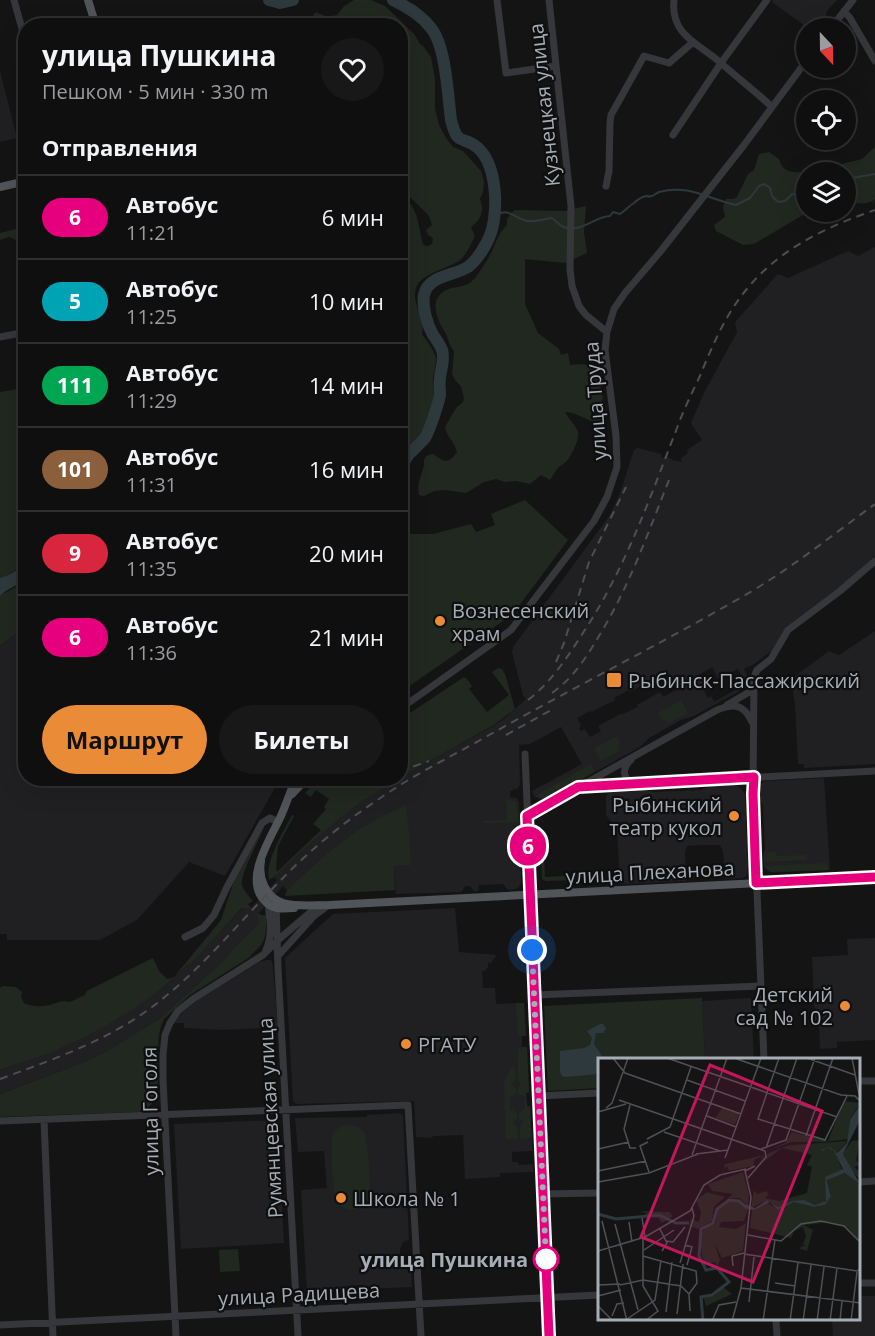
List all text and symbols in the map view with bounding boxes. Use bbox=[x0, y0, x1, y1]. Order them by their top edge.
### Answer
north arrow bbox=[796, 18, 856, 78]
map controls bbox=[796, 18, 856, 222]
street label: Кузнецкая улица bbox=[522, 22, 566, 188]
text: улица Пушкина bbox=[42, 36, 277, 74]
button: heart bbox=[321, 38, 384, 101]
text: Пешком · 5 мин · 330 m bbox=[42, 78, 269, 105]
button: locate bbox=[796, 90, 856, 150]
text: Отправления bbox=[42, 132, 198, 162]
button: layers bbox=[796, 162, 856, 222]
text: Автобус bbox=[126, 189, 218, 219]
text: 6 мин bbox=[322, 202, 384, 232]
text: 6 bbox=[69, 203, 81, 231]
text: 11:21 bbox=[126, 219, 177, 246]
text: Автобус bbox=[126, 273, 218, 303]
text: 10 мин bbox=[309, 286, 384, 316]
text: 5 bbox=[69, 287, 81, 315]
text: 11:25 bbox=[126, 303, 177, 330]
street label: улица Труда bbox=[577, 341, 613, 461]
text: Автобус bbox=[126, 357, 218, 387]
text: 14 мин bbox=[309, 370, 384, 400]
text: 111 bbox=[57, 371, 93, 399]
text: 11:29 bbox=[126, 387, 177, 414]
text: Автобус bbox=[126, 441, 218, 471]
text: 16 мин bbox=[309, 454, 384, 484]
text: 101 bbox=[57, 455, 93, 483]
text: 11:31 bbox=[126, 471, 177, 498]
text: Автобус bbox=[126, 525, 218, 555]
text: 20 мин bbox=[309, 538, 384, 568]
text: 9 bbox=[69, 539, 81, 567]
text: 11:35 bbox=[126, 555, 177, 582]
place label: Вознесенский храм bbox=[452, 597, 589, 647]
text: Автобус bbox=[126, 609, 218, 639]
marker: Вознесенский храм bbox=[433, 614, 447, 628]
text: 21 мин bbox=[309, 622, 384, 652]
text: 6 bbox=[69, 623, 81, 651]
text: 11:36 bbox=[126, 639, 177, 666]
place label: Рыбинск-Пассажирский bbox=[628, 667, 860, 694]
marker: Рыбинск-Пассажирский bbox=[605, 671, 623, 689]
button: Маршрут bbox=[42, 705, 207, 774]
button: Билеты bbox=[219, 705, 384, 774]
place label: Рыбинский театр кукол bbox=[609, 791, 722, 841]
marker: Рыбинский театр кукол bbox=[727, 809, 741, 823]
line badge: 6 bbox=[508, 826, 548, 866]
text: 6 bbox=[522, 832, 534, 860]
street label: улица Плеханова bbox=[565, 854, 735, 890]
your location bbox=[517, 935, 547, 965]
place label: Детский сад № 102 bbox=[736, 981, 833, 1031]
marker: Детский сад № 102 bbox=[838, 999, 852, 1013]
street label: Румянцевская улица bbox=[251, 1017, 289, 1219]
place label: РГАТУ bbox=[418, 1031, 477, 1058]
marker: РГАТУ bbox=[399, 1037, 413, 1051]
street label: улица Гоголя bbox=[135, 1046, 165, 1176]
inset map bbox=[598, 1058, 860, 1321]
place label: Школа № 1 bbox=[353, 1185, 461, 1212]
marker: Школа № 1 bbox=[334, 1191, 348, 1205]
place label: улица Пушкина bbox=[361, 1246, 528, 1273]
marker: улица Пушкина bbox=[533, 1246, 559, 1272]
street label: улица Радищева bbox=[217, 1276, 381, 1312]

